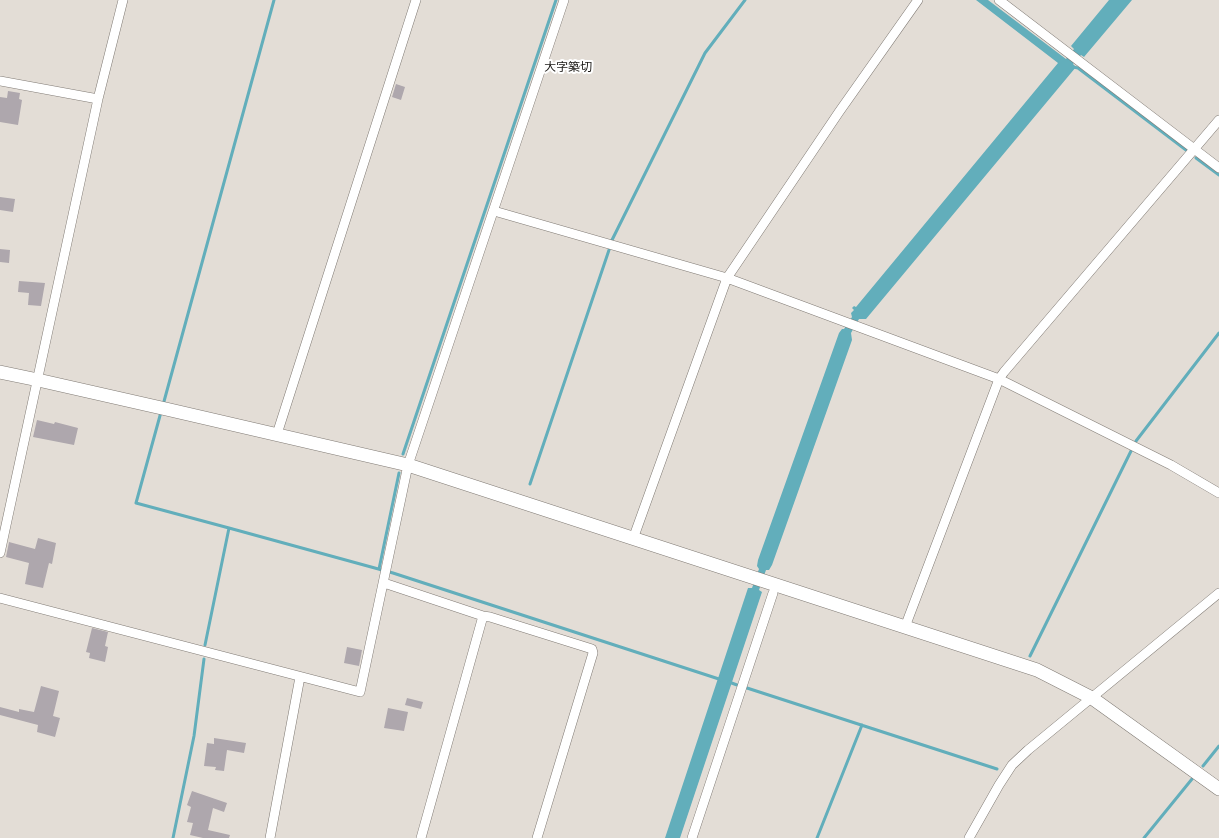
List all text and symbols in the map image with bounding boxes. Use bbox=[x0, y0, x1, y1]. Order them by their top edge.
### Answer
district label: 大字築切 bbox=[544, 61, 592, 75]

